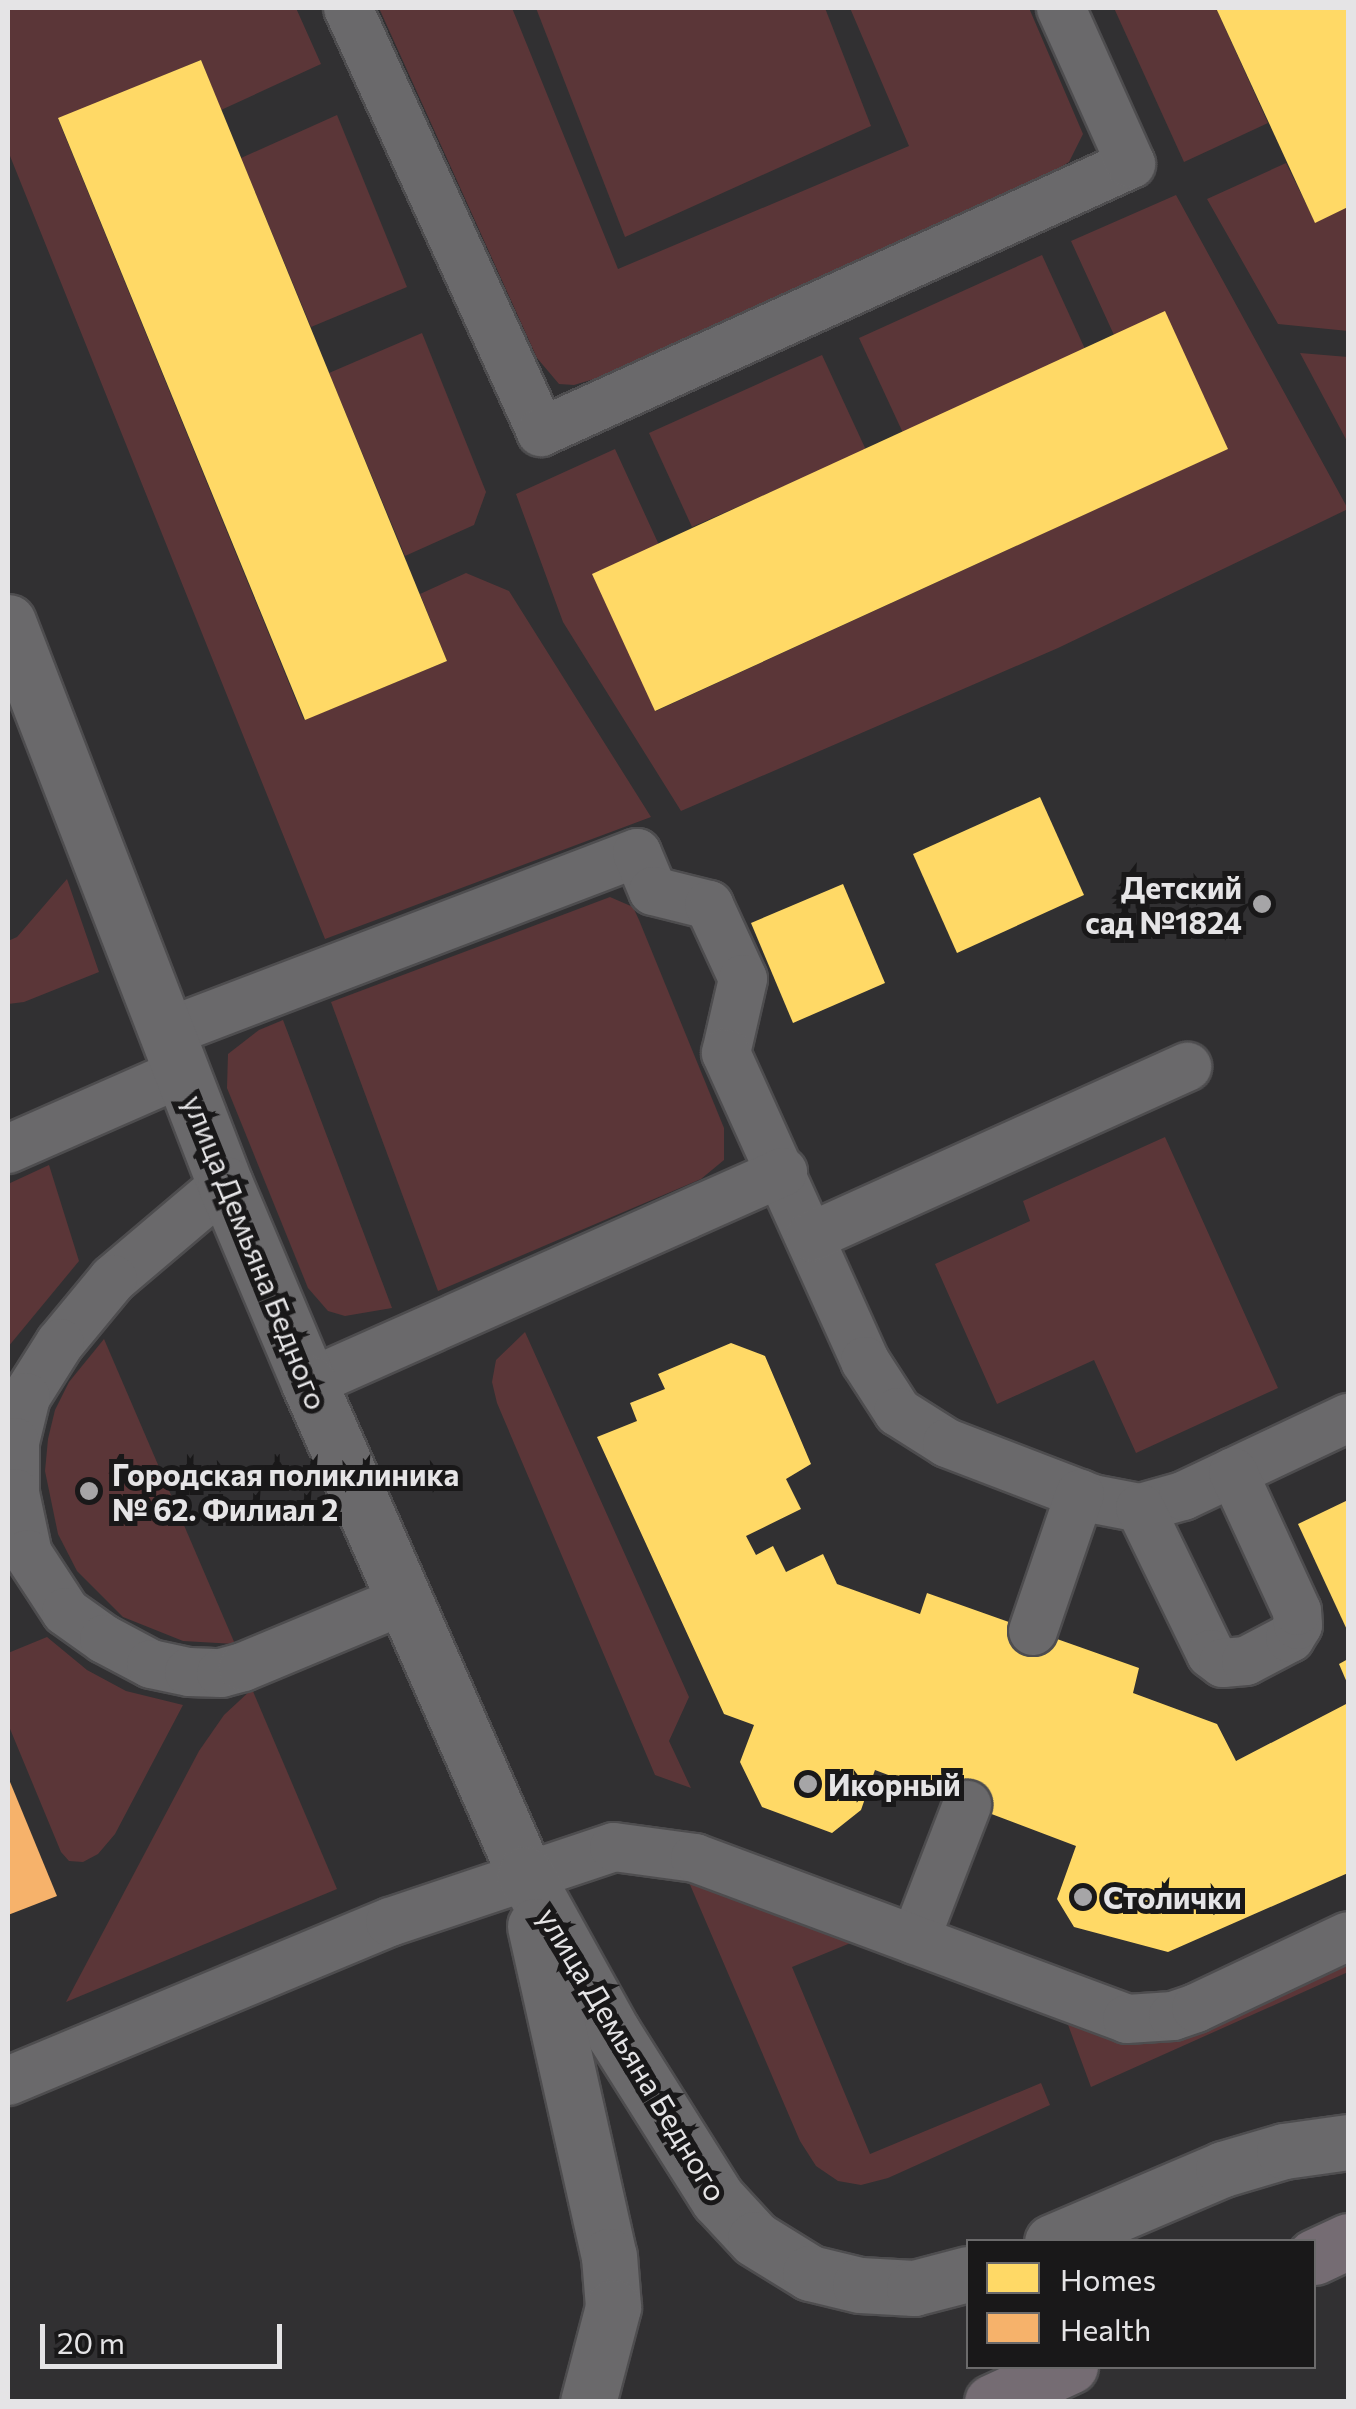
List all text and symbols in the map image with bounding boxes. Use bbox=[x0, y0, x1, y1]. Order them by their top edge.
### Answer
place label: Детский сад №1824 bbox=[1085, 869, 1242, 940]
marker: Детский сад №1824 bbox=[1251, 893, 1273, 915]
street label: улица Демьяна Бедного bbox=[176, 1089, 336, 1415]
place label: Городская поликлиника № 62. Филиал 2 bbox=[112, 1456, 459, 1526]
marker: Городская поликлиника № 62. Филиал 2 bbox=[76, 1478, 102, 1504]
place label: Икорный bbox=[828, 1766, 961, 1802]
marker: Икорный bbox=[797, 1773, 819, 1795]
place label: Столички bbox=[1103, 1879, 1242, 1915]
marker: Столички bbox=[1072, 1886, 1094, 1908]
street label: улица Демьяна Бедного bbox=[531, 1901, 735, 2207]
legend bbox=[966, 2239, 1316, 2369]
text: Homes bbox=[1060, 2260, 1156, 2297]
scale bar bbox=[45, 2304, 288, 2366]
text: Health bbox=[1060, 2310, 1151, 2347]
text: 20 m bbox=[57, 2323, 125, 2360]

